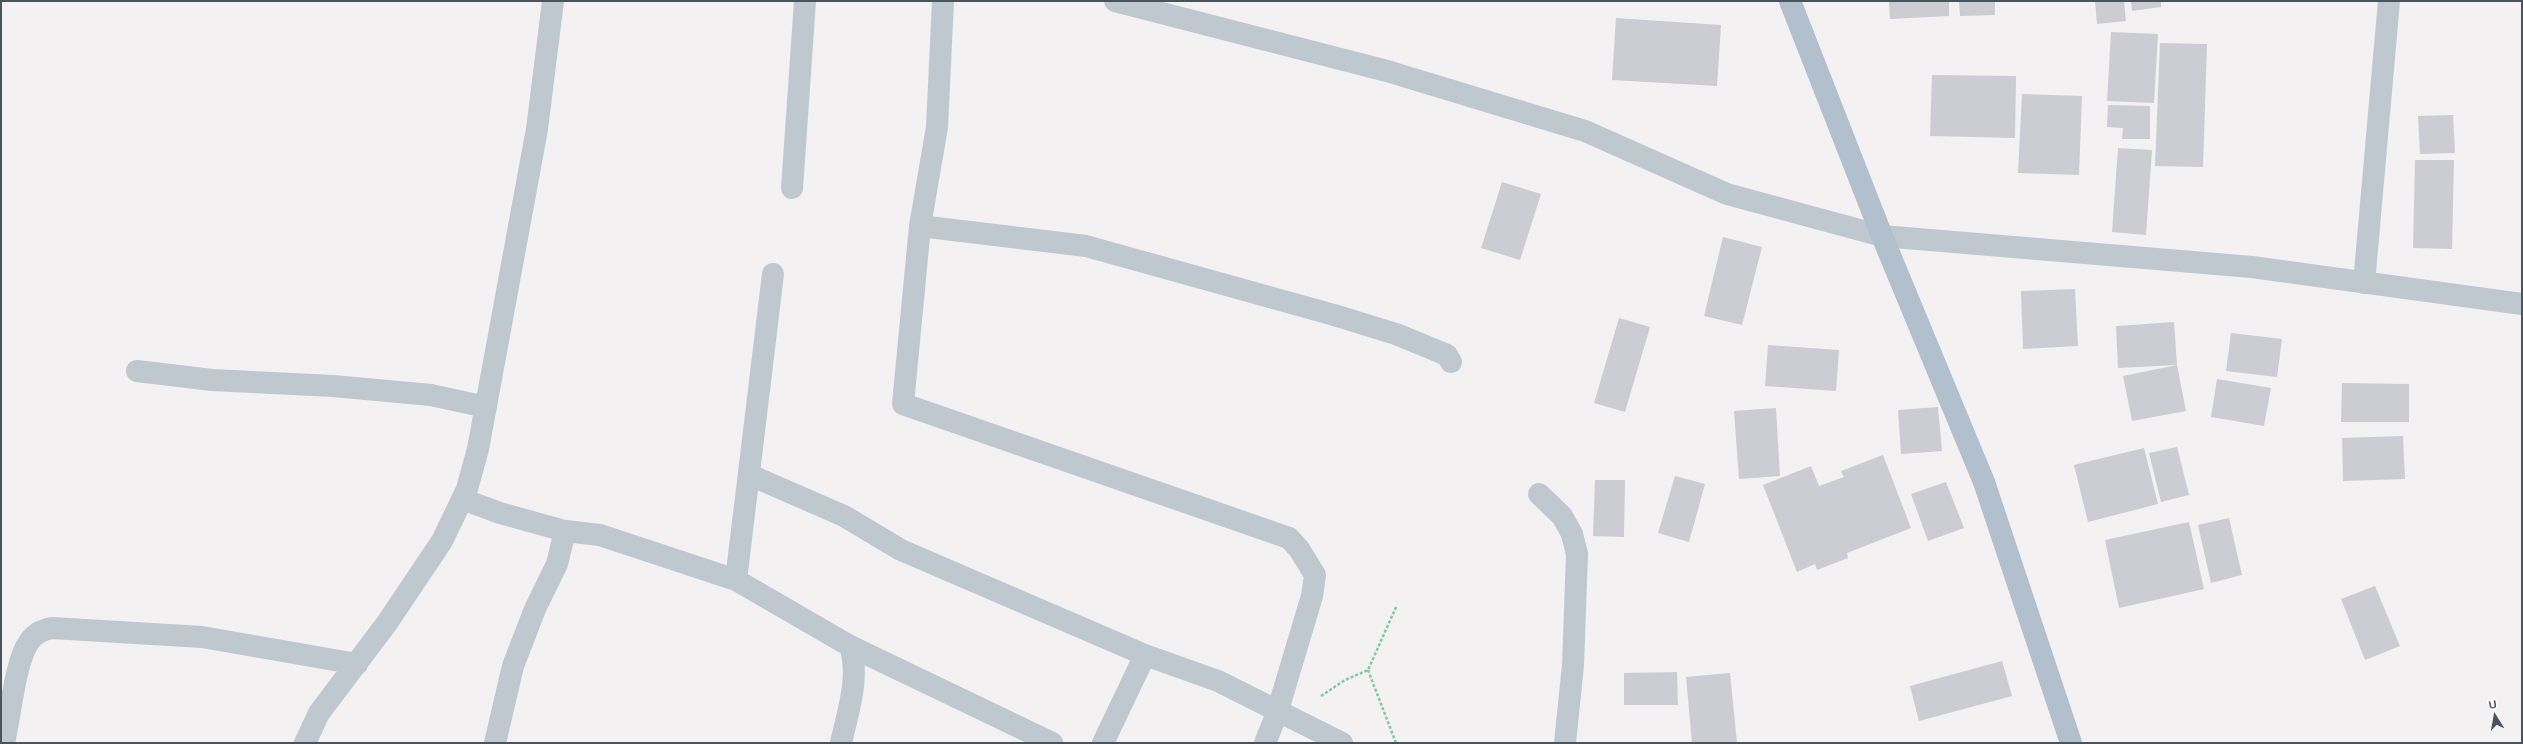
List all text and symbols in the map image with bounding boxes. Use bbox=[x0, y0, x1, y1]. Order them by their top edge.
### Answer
north arrow bbox=[2475, 696, 2515, 736]
text: U bbox=[2488, 698, 2498, 711]

